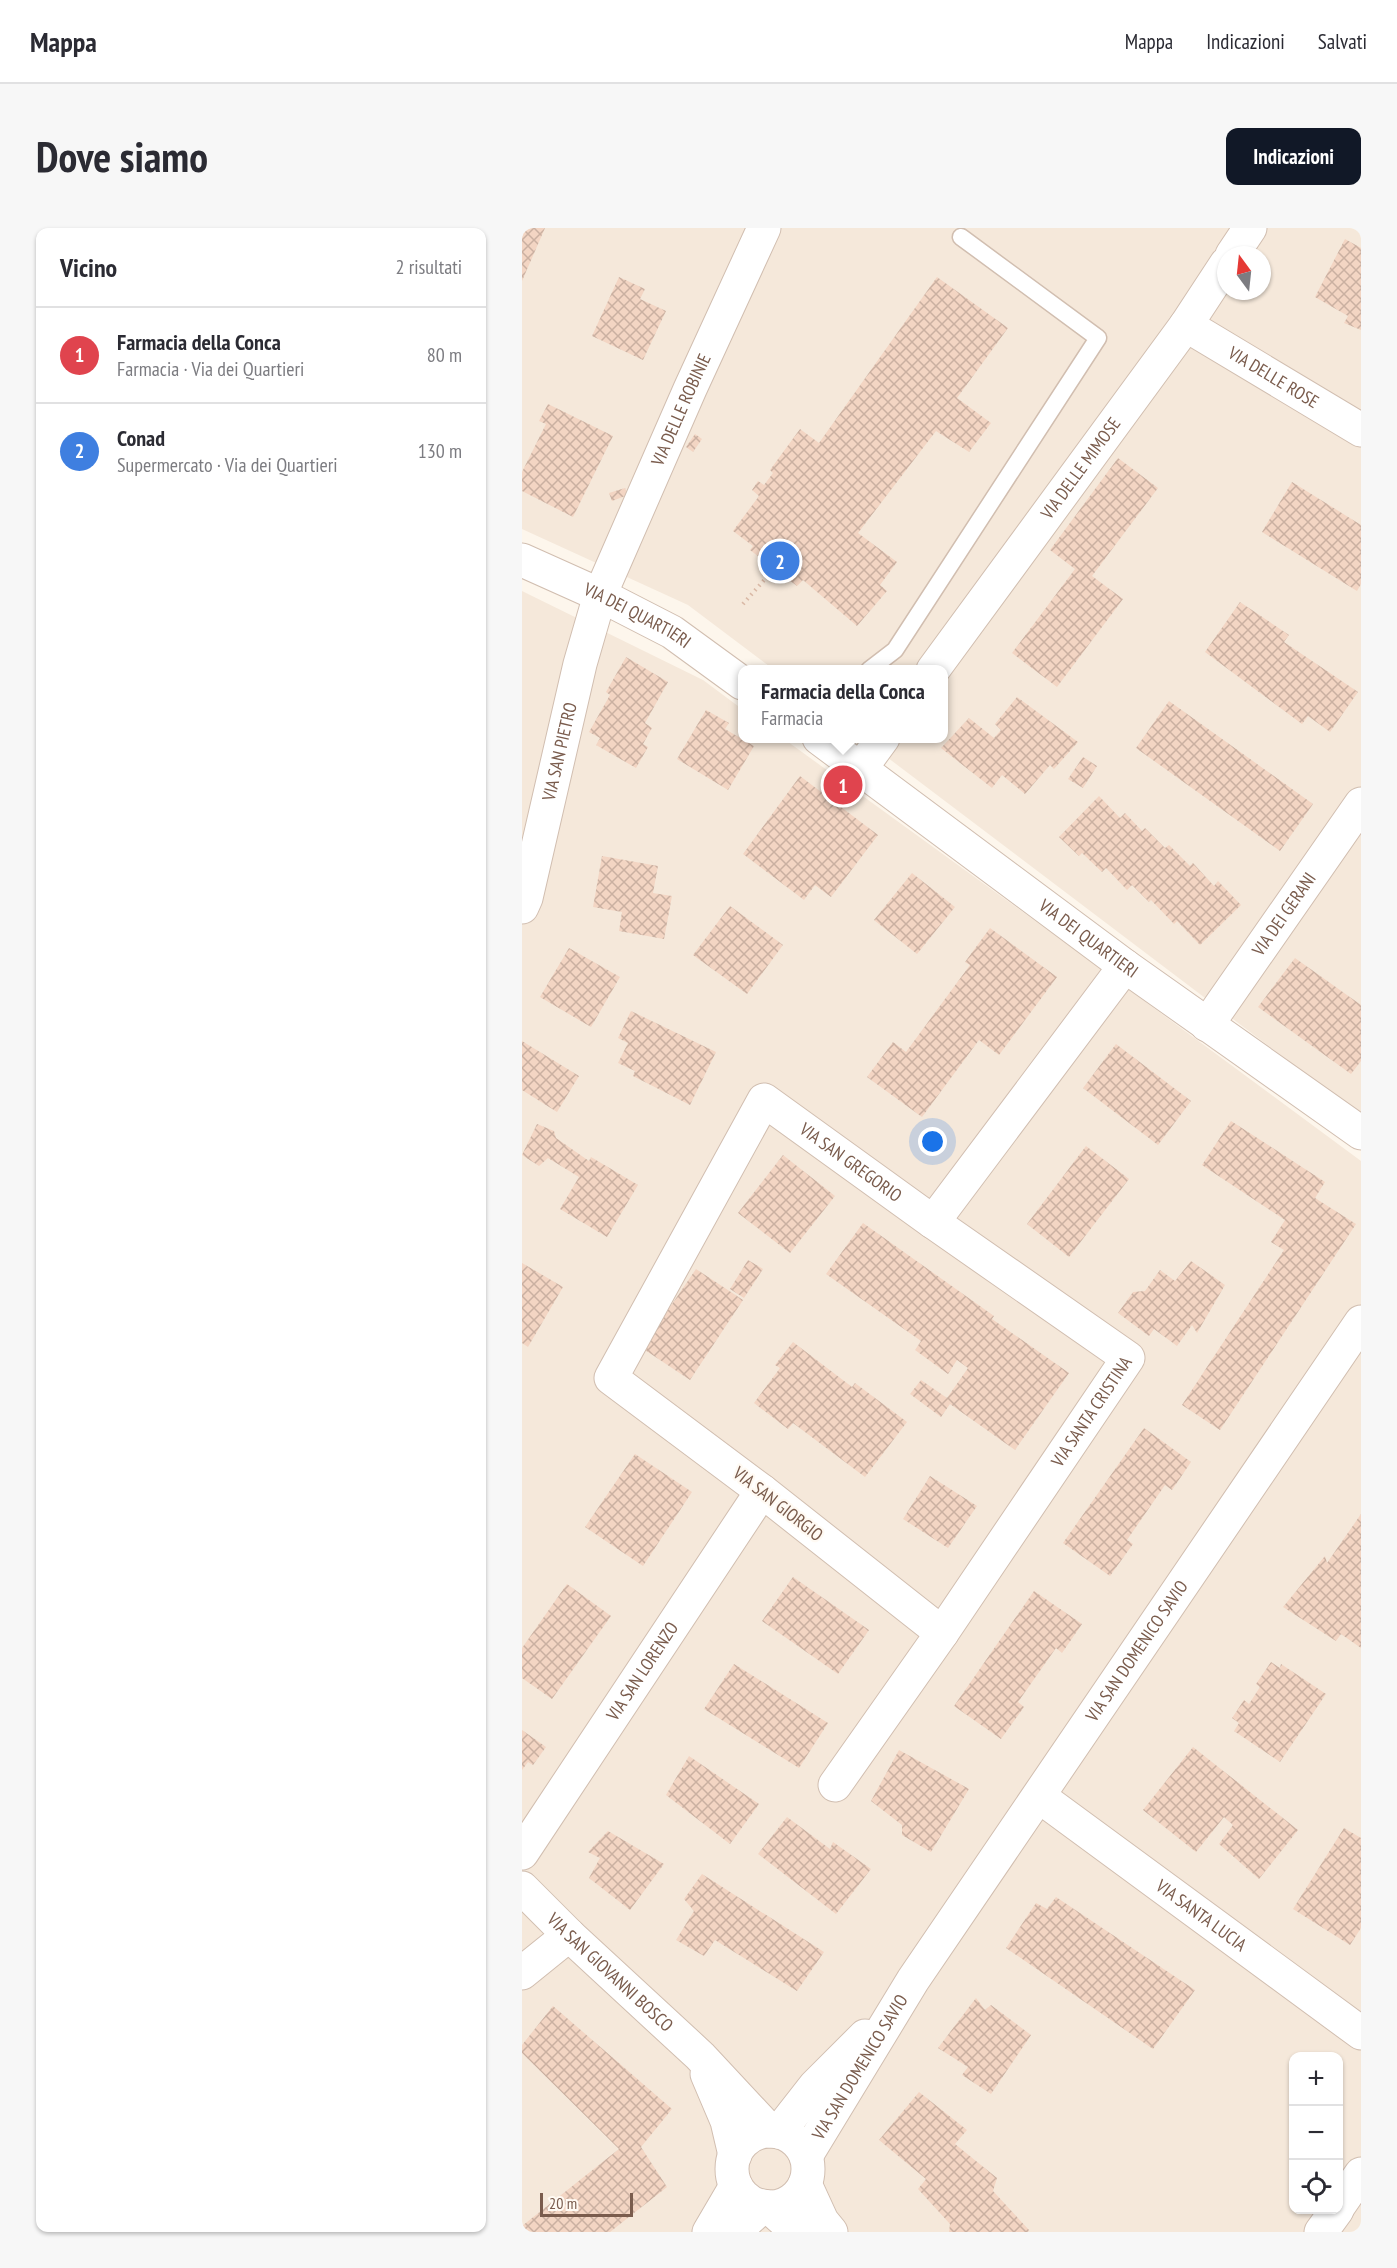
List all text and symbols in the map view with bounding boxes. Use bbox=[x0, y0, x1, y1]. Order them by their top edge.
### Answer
text: Mappa bbox=[30, 23, 97, 60]
text: Mappa bbox=[1125, 28, 1173, 55]
text: Indicazioni bbox=[1206, 28, 1285, 55]
text: Salvati bbox=[1318, 28, 1367, 55]
button: Indicazioni bbox=[1226, 128, 1361, 185]
text: Dove siamo bbox=[36, 129, 208, 184]
north arrow bbox=[1217, 246, 1271, 300]
text: Vicino bbox=[60, 251, 117, 284]
text: 2 risultati bbox=[396, 254, 462, 280]
text: Farmacia della Conca bbox=[117, 328, 281, 356]
street label: VIA DELLE ROSE bbox=[1223, 341, 1323, 413]
text: 1 bbox=[75, 342, 84, 368]
text: 80 m bbox=[427, 342, 462, 368]
street label: VIA DELLE ROBINIE bbox=[645, 350, 716, 470]
text: Farmacia · Via dei Quartieri bbox=[117, 356, 304, 382]
street label: VIA DELLE MIMOSE bbox=[1035, 413, 1125, 524]
text: Conad bbox=[117, 424, 165, 452]
text: 2 bbox=[75, 438, 84, 464]
text: 130 m bbox=[418, 438, 462, 464]
text: Supermercato · Via dei Quartieri bbox=[117, 452, 338, 478]
pin: 2 bbox=[760, 538, 800, 584]
street label: VIA DEI QUARTIERI bbox=[580, 577, 696, 653]
popup bbox=[738, 665, 948, 743]
text: Farmacia della Conca bbox=[761, 677, 925, 705]
street label: VIA SAN PIETRO bbox=[537, 700, 582, 804]
text: Farmacia bbox=[761, 705, 823, 731]
pin: 1 bbox=[824, 762, 862, 808]
street label: VIA DEI GERANI bbox=[1246, 868, 1321, 961]
street label: VIA DEI QUARTIERI bbox=[1034, 893, 1143, 983]
street label: VIA SAN GREGORIO bbox=[794, 1117, 907, 1207]
your location bbox=[918, 1127, 947, 1156]
street label: VIA SANTA CRISTINA bbox=[1045, 1351, 1137, 1472]
street label: VIA SAN GIORGIO bbox=[728, 1461, 828, 1546]
street label: VIA SAN DOMENICO SAVIO bbox=[1080, 1576, 1193, 1727]
street label: VIA SAN LORENZO bbox=[600, 1617, 683, 1726]
street label: VIA SANTA LUCIA bbox=[1151, 1874, 1252, 1956]
street label: VIA SAN GIOVANNI BOSCO bbox=[542, 1907, 678, 2036]
street label: VIA SAN DOMENICO SAVIO bbox=[806, 1990, 913, 2145]
map controls bbox=[1289, 2052, 1343, 2214]
button: + bbox=[1289, 2052, 1343, 2106]
button: − bbox=[1289, 2106, 1343, 2160]
button: locate bbox=[1289, 2160, 1343, 2214]
scale bar bbox=[540, 2190, 633, 2218]
text: 20 m bbox=[549, 2193, 577, 2213]

